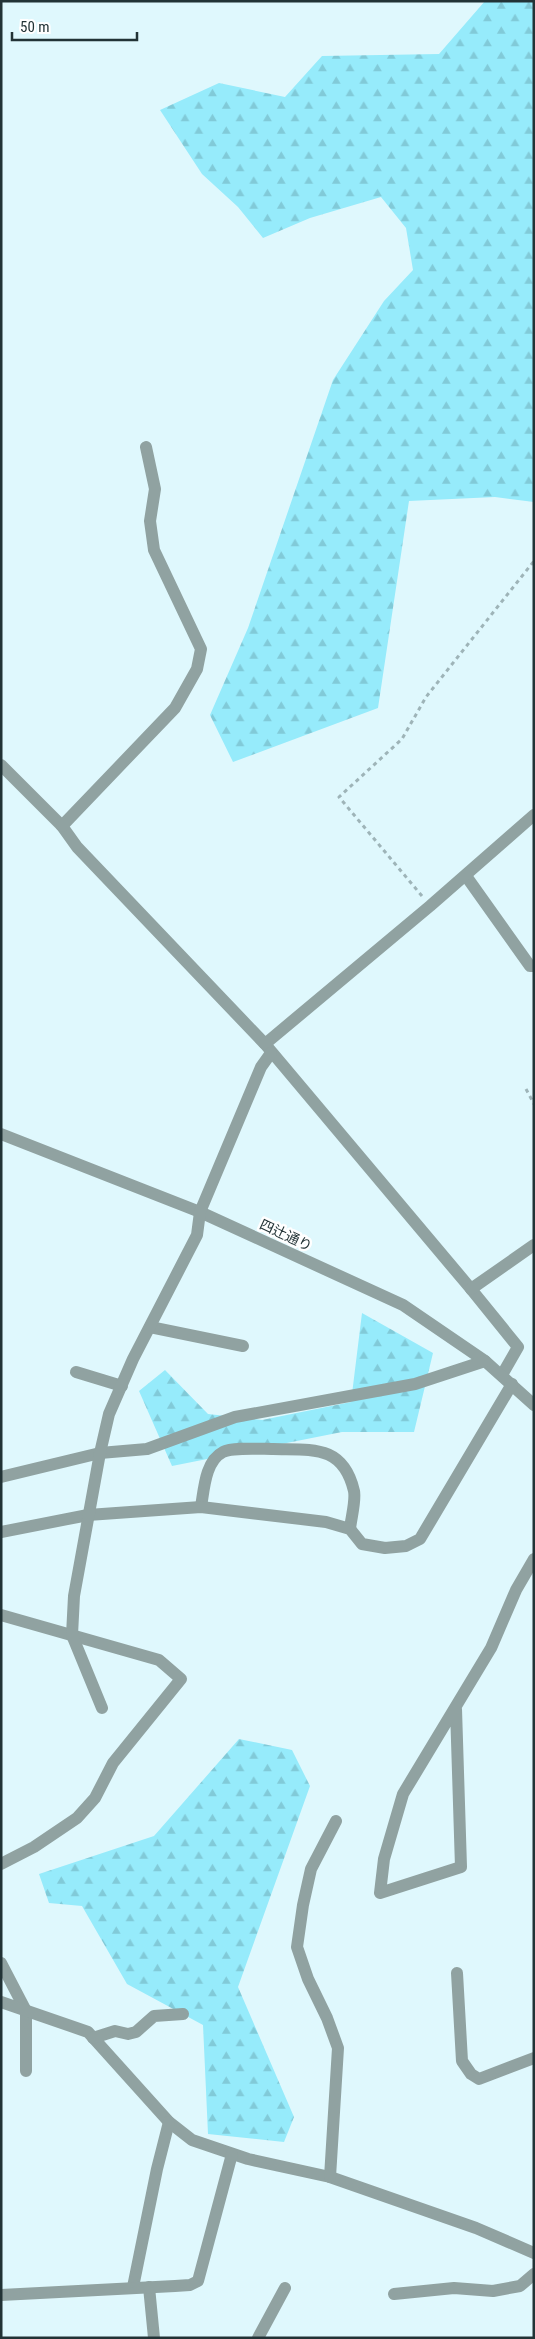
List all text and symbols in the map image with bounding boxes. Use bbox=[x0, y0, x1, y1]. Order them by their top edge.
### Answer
scale bar bbox=[12, 10, 138, 42]
text: 50 m bbox=[20, 18, 50, 36]
street label: 四辻通り bbox=[257, 1216, 315, 1254]

